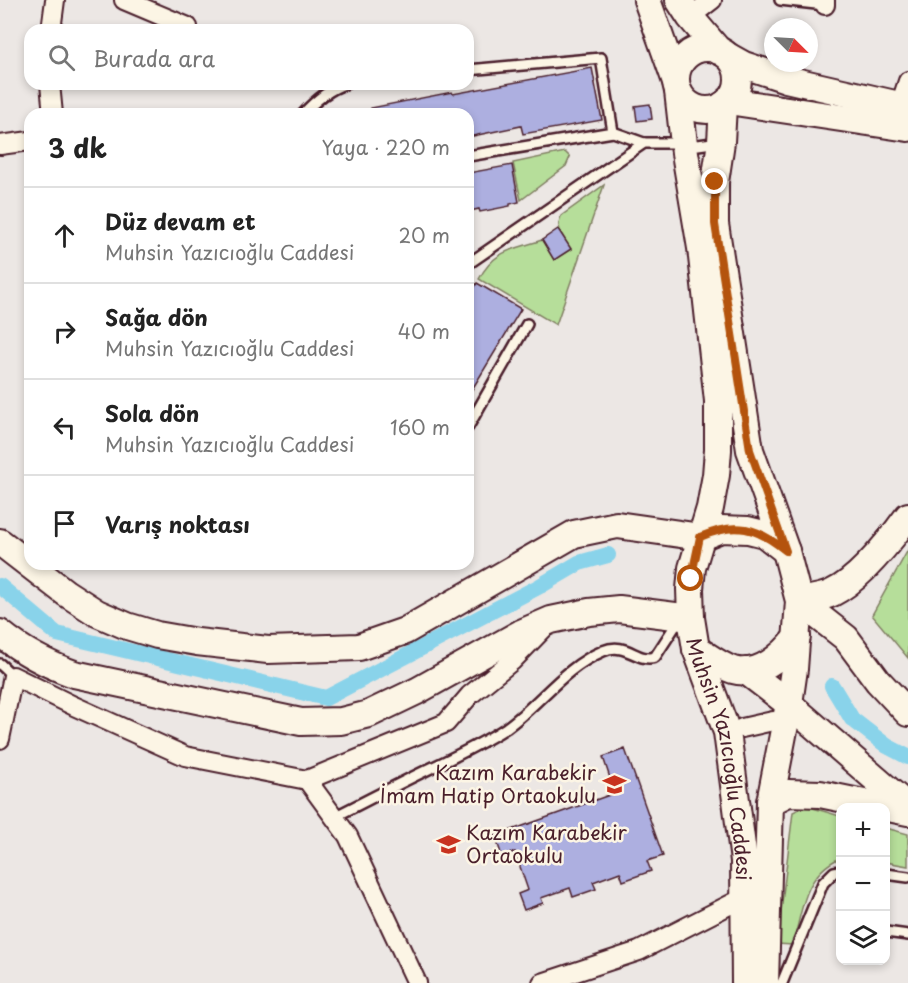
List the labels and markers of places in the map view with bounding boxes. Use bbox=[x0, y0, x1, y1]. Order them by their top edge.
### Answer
place label: Kazım Karabekir İmam Hatip Ortaokulu bbox=[380, 757, 597, 810]
school or university icon: Kazım Karabekir İmam Hatip Ortaokulu bbox=[601, 771, 627, 797]
place label: Kazım Karabekir Ortaokulu bbox=[466, 817, 628, 870]
school or university icon: Kazım Karabekir Ortaokulu bbox=[435, 831, 461, 857]

